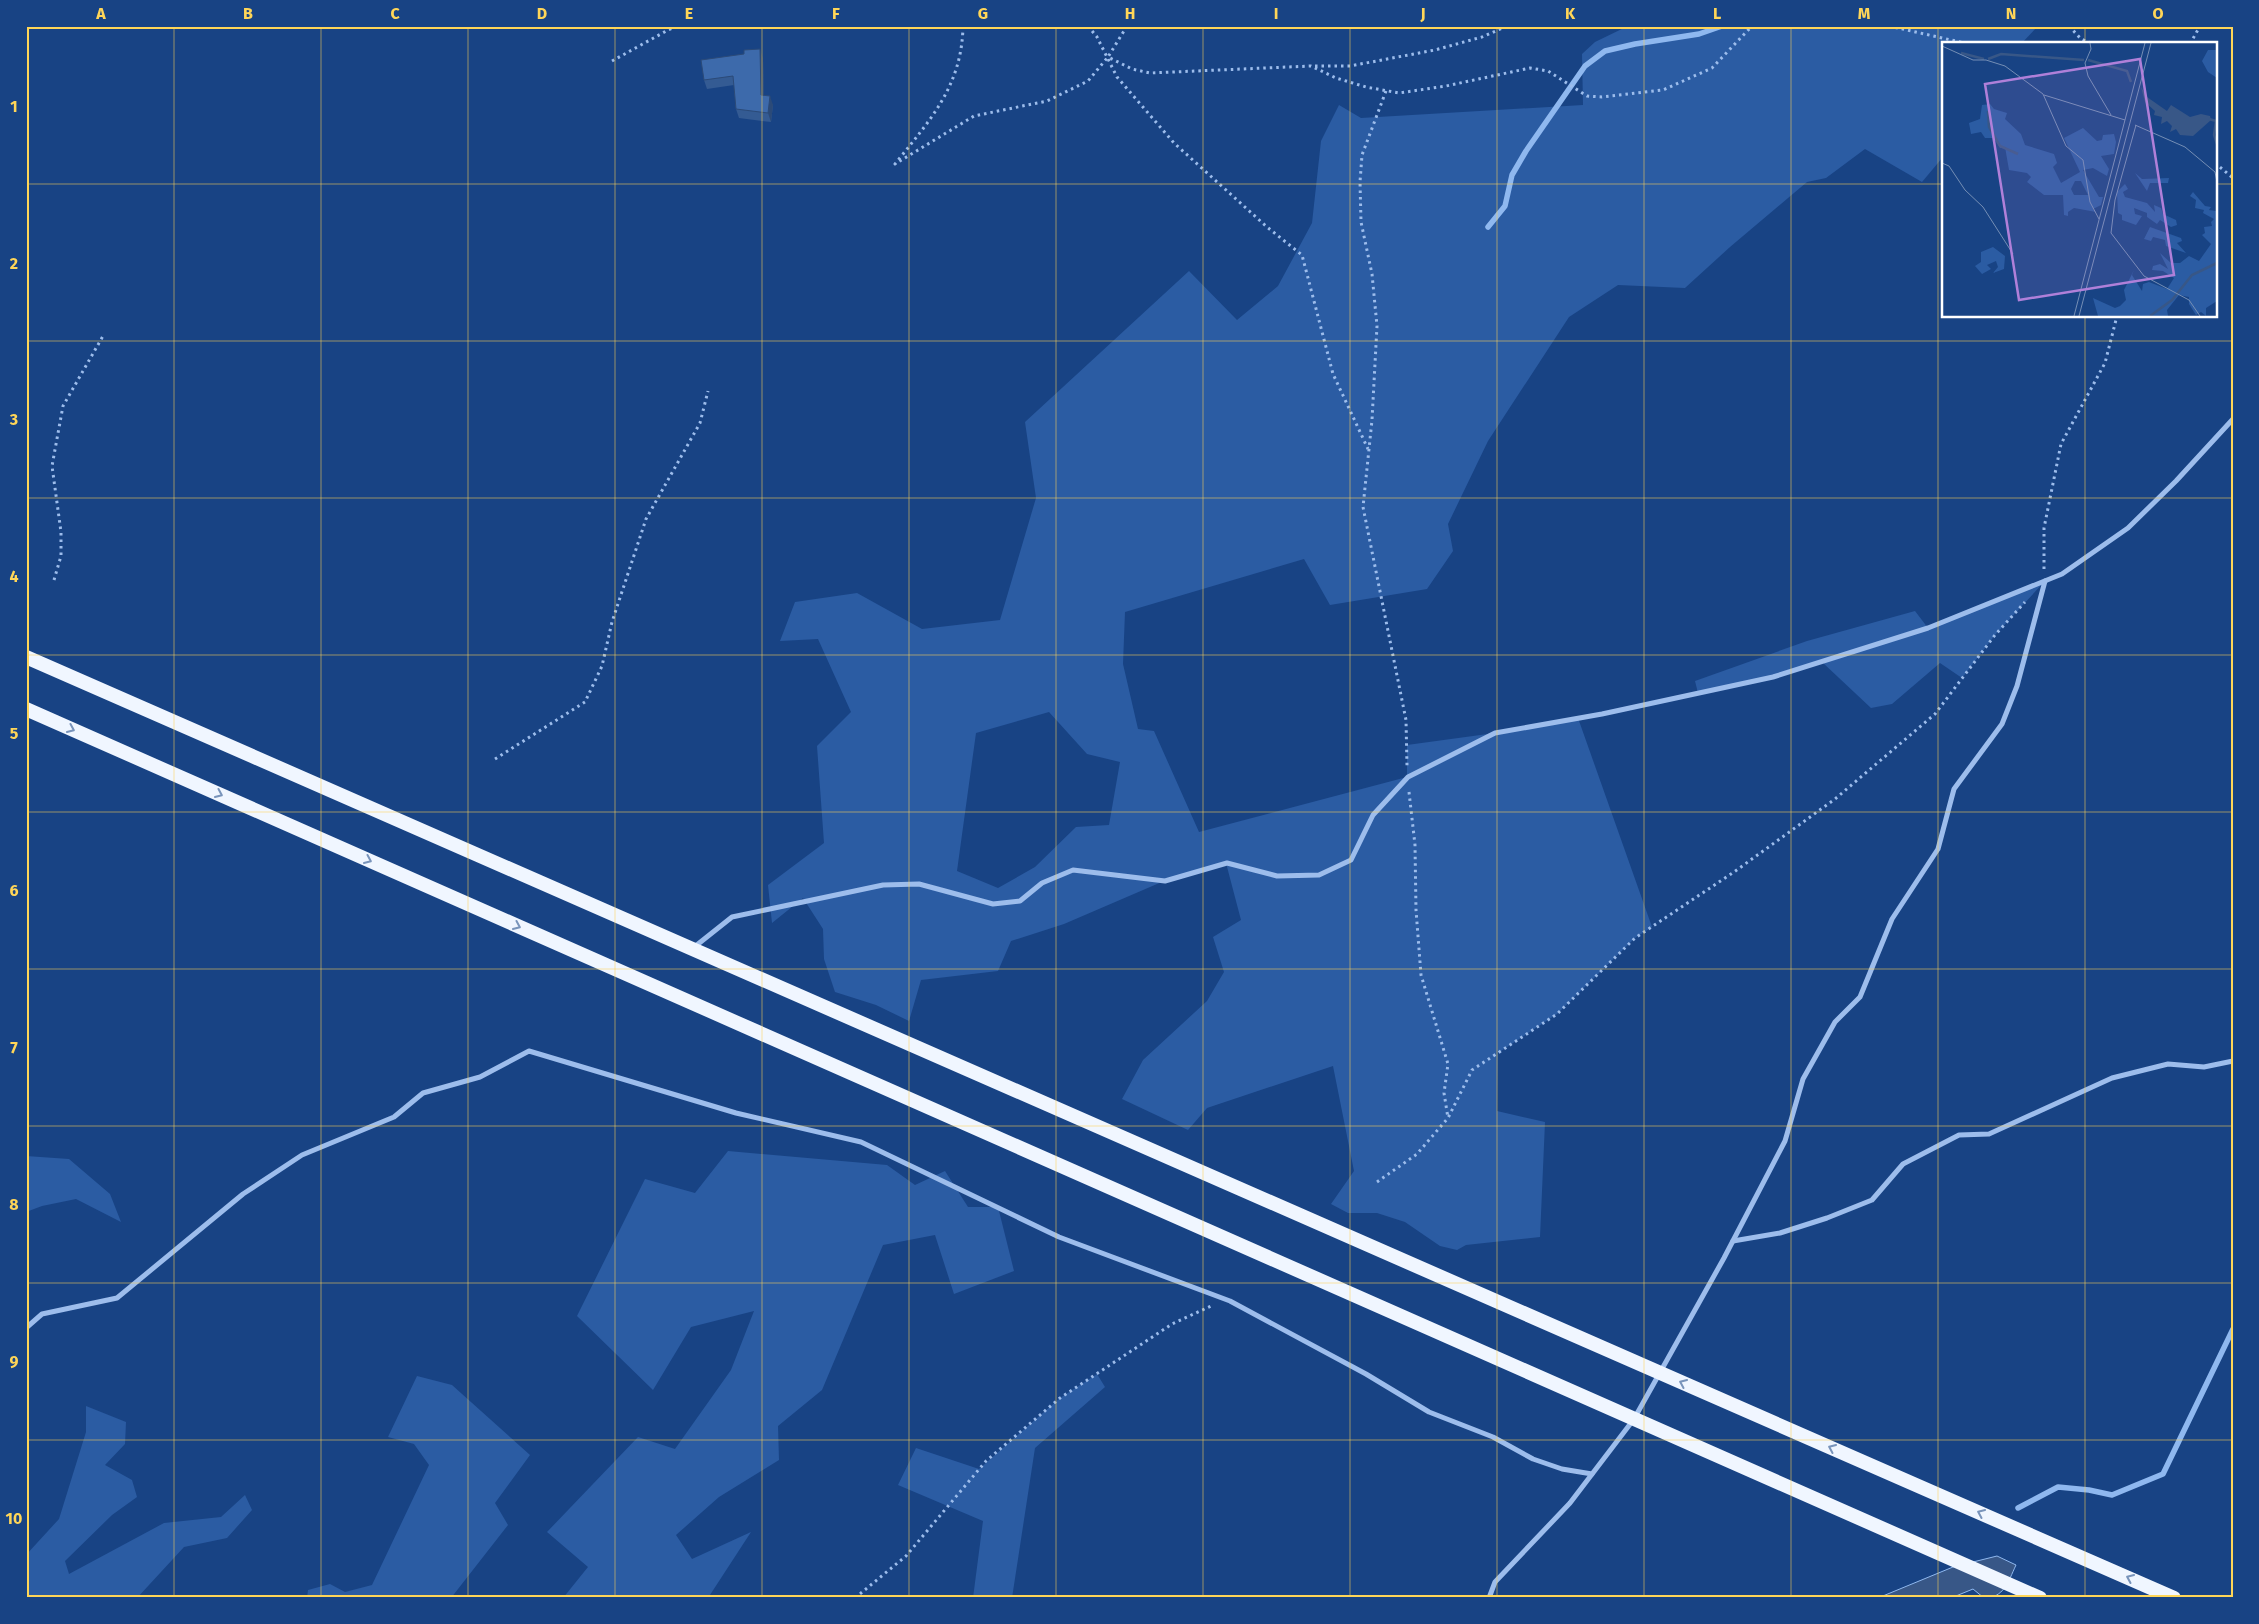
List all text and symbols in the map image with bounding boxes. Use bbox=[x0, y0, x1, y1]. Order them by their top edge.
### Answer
text: A bbox=[95, 4, 106, 23]
text: B bbox=[243, 4, 253, 23]
text: C bbox=[390, 4, 400, 23]
text: D bbox=[537, 4, 547, 23]
text: E bbox=[685, 4, 693, 23]
text: F bbox=[832, 4, 840, 23]
text: G bbox=[978, 4, 988, 23]
text: H bbox=[1125, 4, 1135, 23]
text: I bbox=[1274, 4, 1278, 23]
text: J bbox=[1419, 4, 1426, 23]
text: K bbox=[1565, 4, 1576, 23]
text: L bbox=[1713, 4, 1721, 23]
text: M bbox=[1858, 4, 1871, 23]
text: N bbox=[2006, 4, 2016, 23]
text: O bbox=[2152, 4, 2164, 23]
inset map bbox=[1942, 42, 2216, 318]
text: 1 bbox=[10, 97, 18, 116]
text: 2 bbox=[10, 254, 18, 273]
text: 3 bbox=[9, 410, 18, 429]
text: 4 bbox=[9, 567, 19, 586]
one-way arrow bbox=[66, 722, 75, 733]
text: 5 bbox=[10, 724, 19, 743]
one-way arrow bbox=[214, 788, 223, 799]
one-way arrow bbox=[363, 854, 372, 864]
text: 6 bbox=[9, 881, 19, 900]
one-way arrow bbox=[512, 919, 521, 930]
text: 7 bbox=[10, 1038, 18, 1057]
text: 8 bbox=[9, 1195, 19, 1214]
text: 9 bbox=[10, 1352, 19, 1371]
one-way arrow bbox=[1679, 1378, 1688, 1389]
one-way arrow bbox=[1828, 1443, 1837, 1454]
text: 10 bbox=[6, 1509, 22, 1528]
one-way arrow bbox=[1977, 1509, 1986, 1520]
one-way arrow bbox=[2126, 1574, 2135, 1585]

